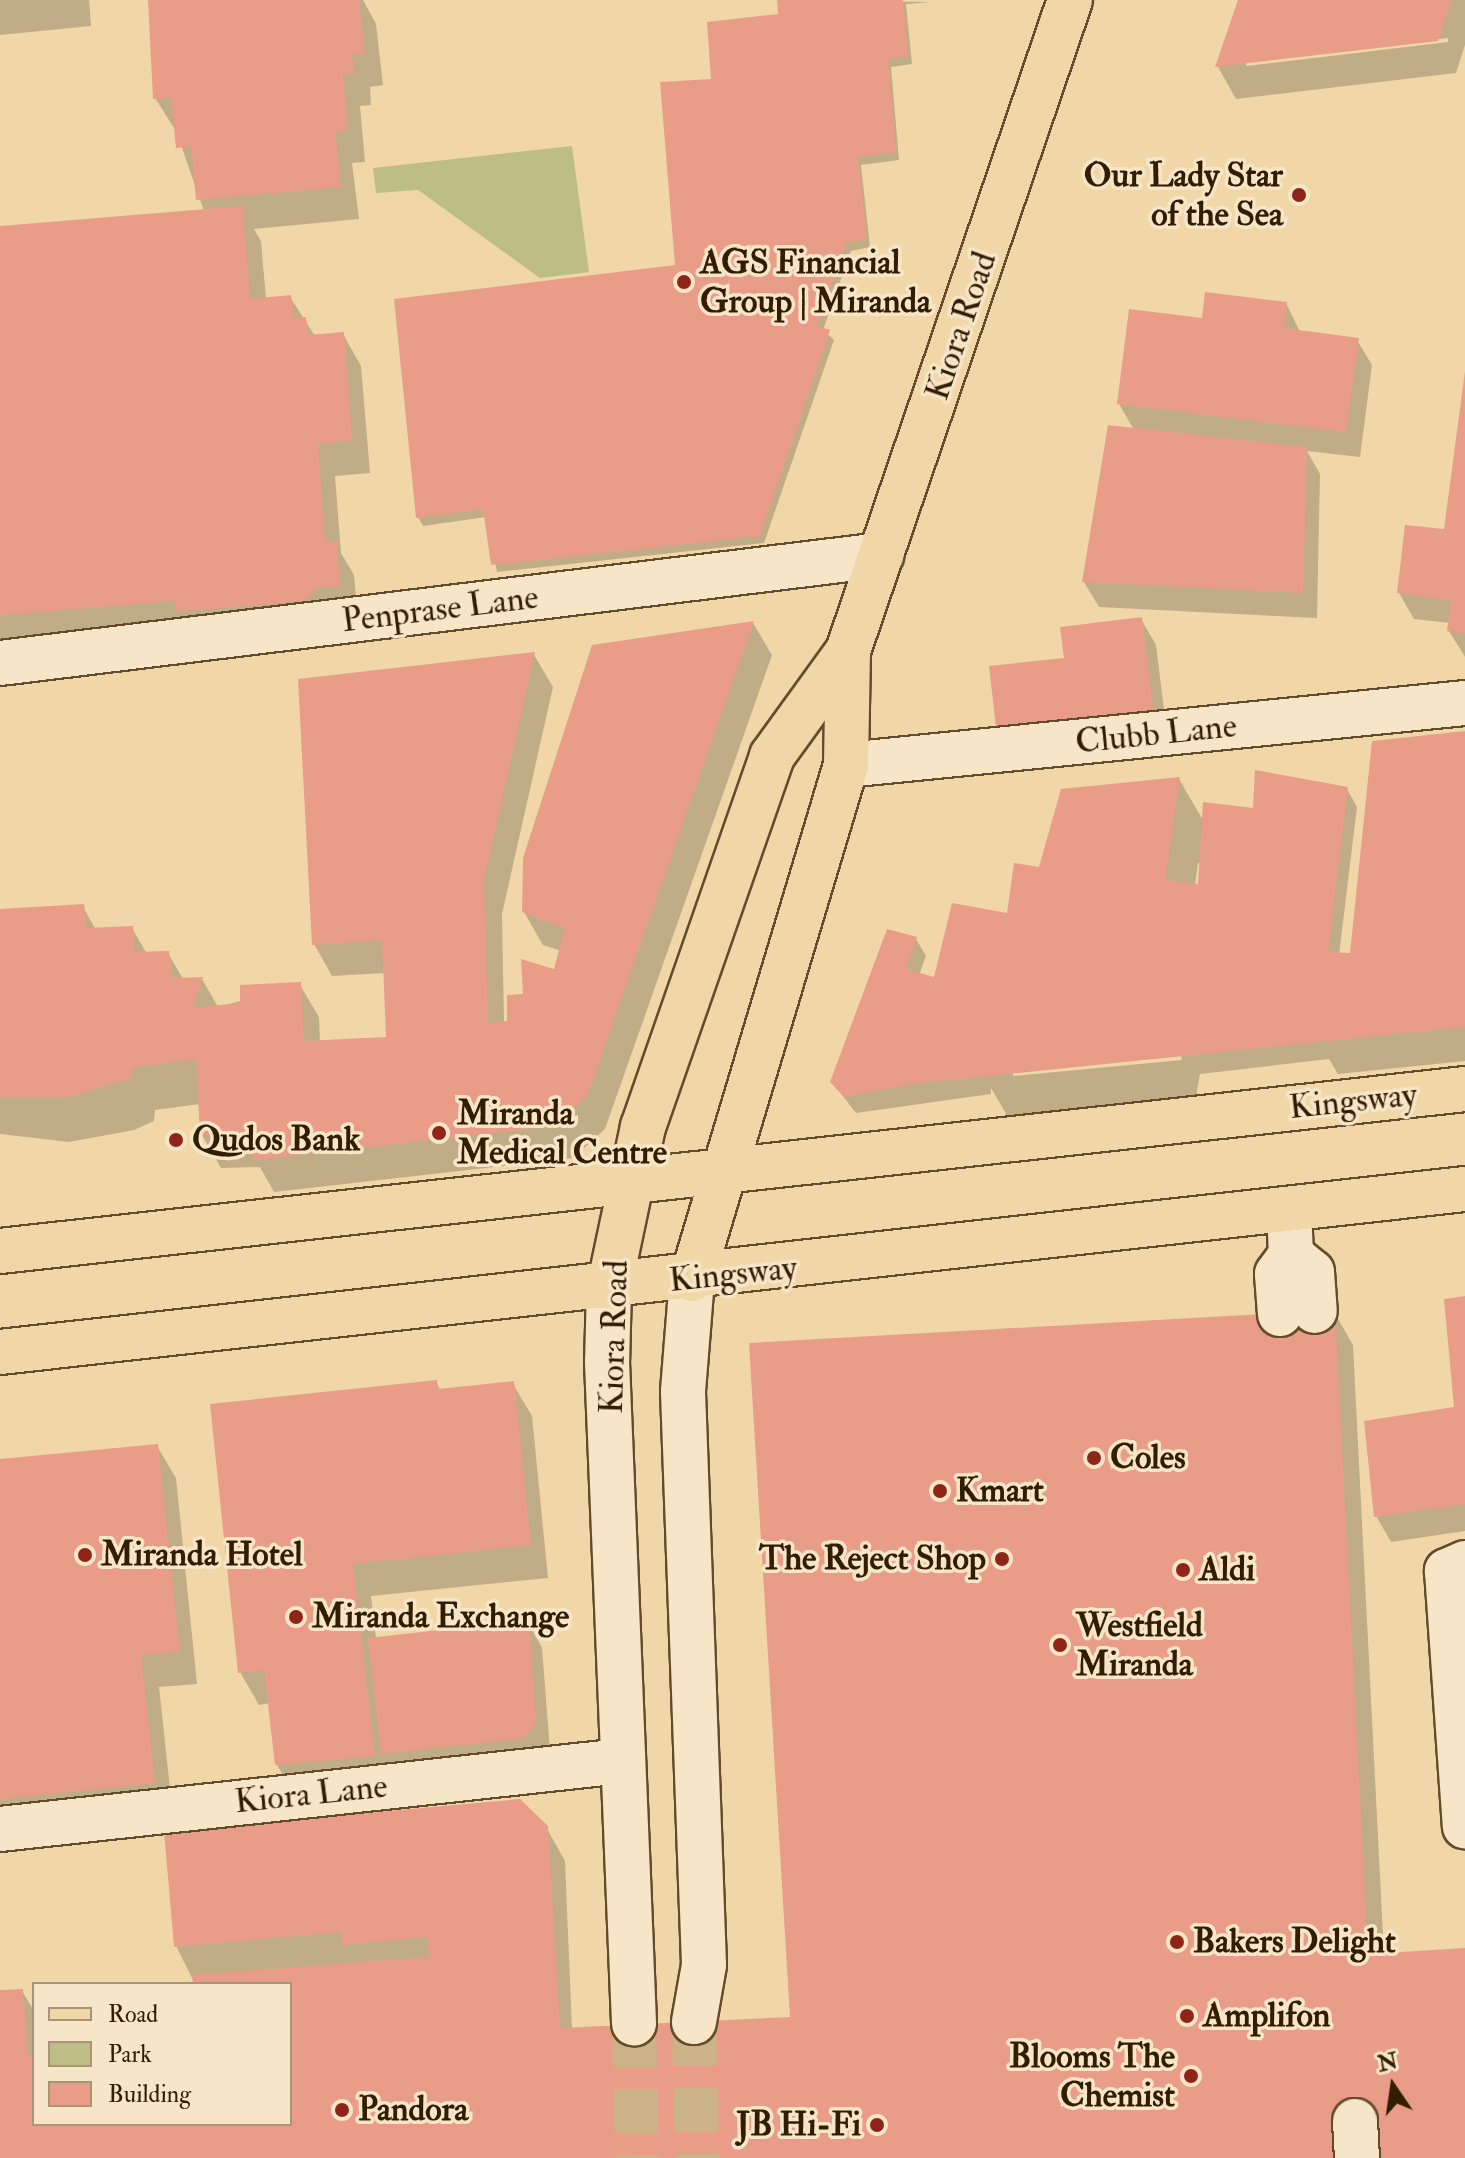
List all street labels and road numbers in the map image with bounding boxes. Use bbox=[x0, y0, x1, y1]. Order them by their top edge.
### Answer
street label: Kiora Road bbox=[917, 247, 1005, 405]
street label: Penprase Lane bbox=[339, 577, 541, 641]
street label: Clubb Lane bbox=[1073, 705, 1239, 763]
street label: Kingsway bbox=[1287, 1074, 1419, 1128]
street label: Kingsway bbox=[667, 1247, 799, 1301]
street label: Kiora Road bbox=[591, 1259, 637, 1415]
street label: Kiora Lane bbox=[233, 1766, 389, 1822]

